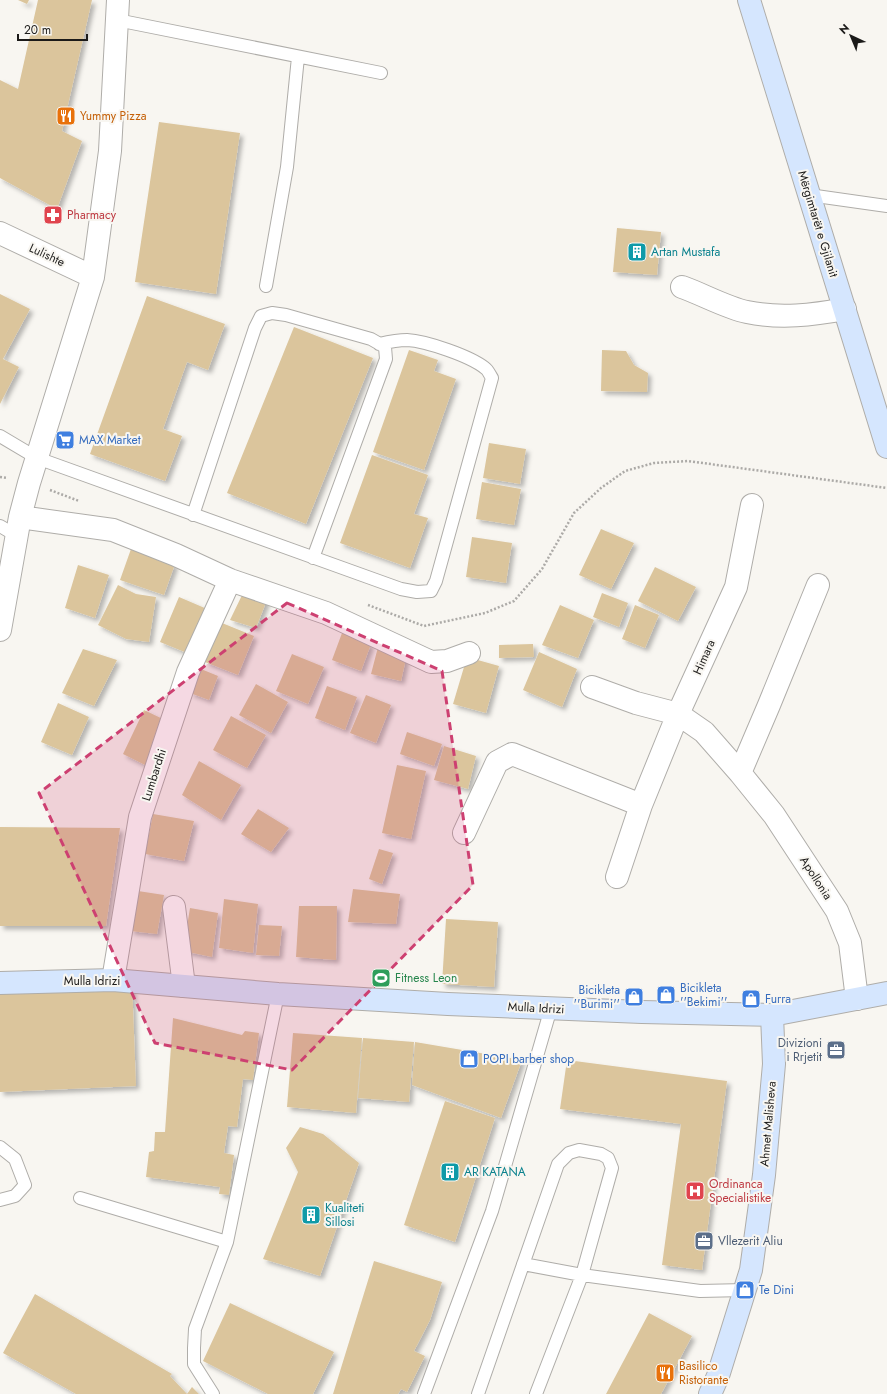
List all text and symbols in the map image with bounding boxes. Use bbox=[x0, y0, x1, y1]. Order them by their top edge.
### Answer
scale bar bbox=[18, 16, 87, 42]
north arrow bbox=[831, 16, 871, 56]
text: N bbox=[835, 20, 853, 38]
text: 20 m bbox=[24, 21, 51, 39]
restaurant icon: Yummy Pizza bbox=[55, 105, 77, 127]
place label: Yummy Pizza bbox=[80, 107, 147, 125]
street label: Mërgimtarët e Gjilanit bbox=[793, 169, 843, 280]
pharmacy icon: Pharmacy bbox=[42, 204, 64, 226]
place label: Pharmacy bbox=[67, 206, 117, 224]
street label: Lulishte bbox=[26, 239, 68, 271]
building icon: Artan Mustafa bbox=[626, 241, 648, 263]
place label: Artan Mustafa bbox=[651, 243, 721, 261]
supermarket icon: MAX Market bbox=[54, 429, 76, 451]
place label: MAX Market bbox=[79, 431, 141, 449]
street label: Himara bbox=[688, 636, 720, 677]
street label: Lumbardhi bbox=[137, 747, 171, 803]
street label: Apollonia bbox=[795, 853, 837, 903]
sports icon: Fitness Leon bbox=[370, 967, 392, 989]
place label: Fitness Leon bbox=[395, 969, 457, 987]
street label: Mulla Idrizi bbox=[64, 972, 120, 990]
place label: Bicikleta ''Bekimi'' bbox=[680, 979, 727, 1011]
place label: Bicikleta ''Burimi'' bbox=[574, 981, 620, 1013]
shop icon: Bicikleta ''Bekimi'' bbox=[655, 984, 677, 1006]
shop icon: Bicikleta ''Burimi'' bbox=[623, 986, 645, 1008]
shop icon: Furra bbox=[740, 988, 762, 1010]
place label: Furra bbox=[765, 990, 791, 1008]
street label: Mulla Idrizi bbox=[507, 998, 565, 1018]
place label: Divizioni i Rrjetit bbox=[778, 1034, 822, 1066]
office icon: Divizioni i Rrjetit bbox=[825, 1039, 847, 1061]
shop icon: POPI barber shop bbox=[458, 1048, 480, 1070]
place label: POPI barber shop bbox=[483, 1050, 574, 1068]
street label: Ahmet Malisheva bbox=[755, 1080, 781, 1168]
building icon: AR KATANA bbox=[439, 1161, 461, 1183]
place label: AR KATANA bbox=[464, 1163, 526, 1181]
place label: Ordinanca Specialistike bbox=[709, 1175, 771, 1207]
hospital icon: Ordinanca Specialistike bbox=[684, 1180, 706, 1202]
place label: Kualiteti Sillosi bbox=[325, 1199, 364, 1231]
building icon: Kualiteti Sillosi bbox=[300, 1204, 322, 1226]
office icon: Vllezerit Aliu bbox=[693, 1230, 715, 1252]
place label: Vllezerit Aliu bbox=[718, 1232, 783, 1250]
shop icon: Te Dini bbox=[734, 1279, 756, 1301]
place label: Te Dini bbox=[759, 1281, 794, 1299]
place label: Basilico Ristorante bbox=[679, 1357, 728, 1389]
restaurant icon: Basilico Ristorante bbox=[654, 1362, 676, 1384]

